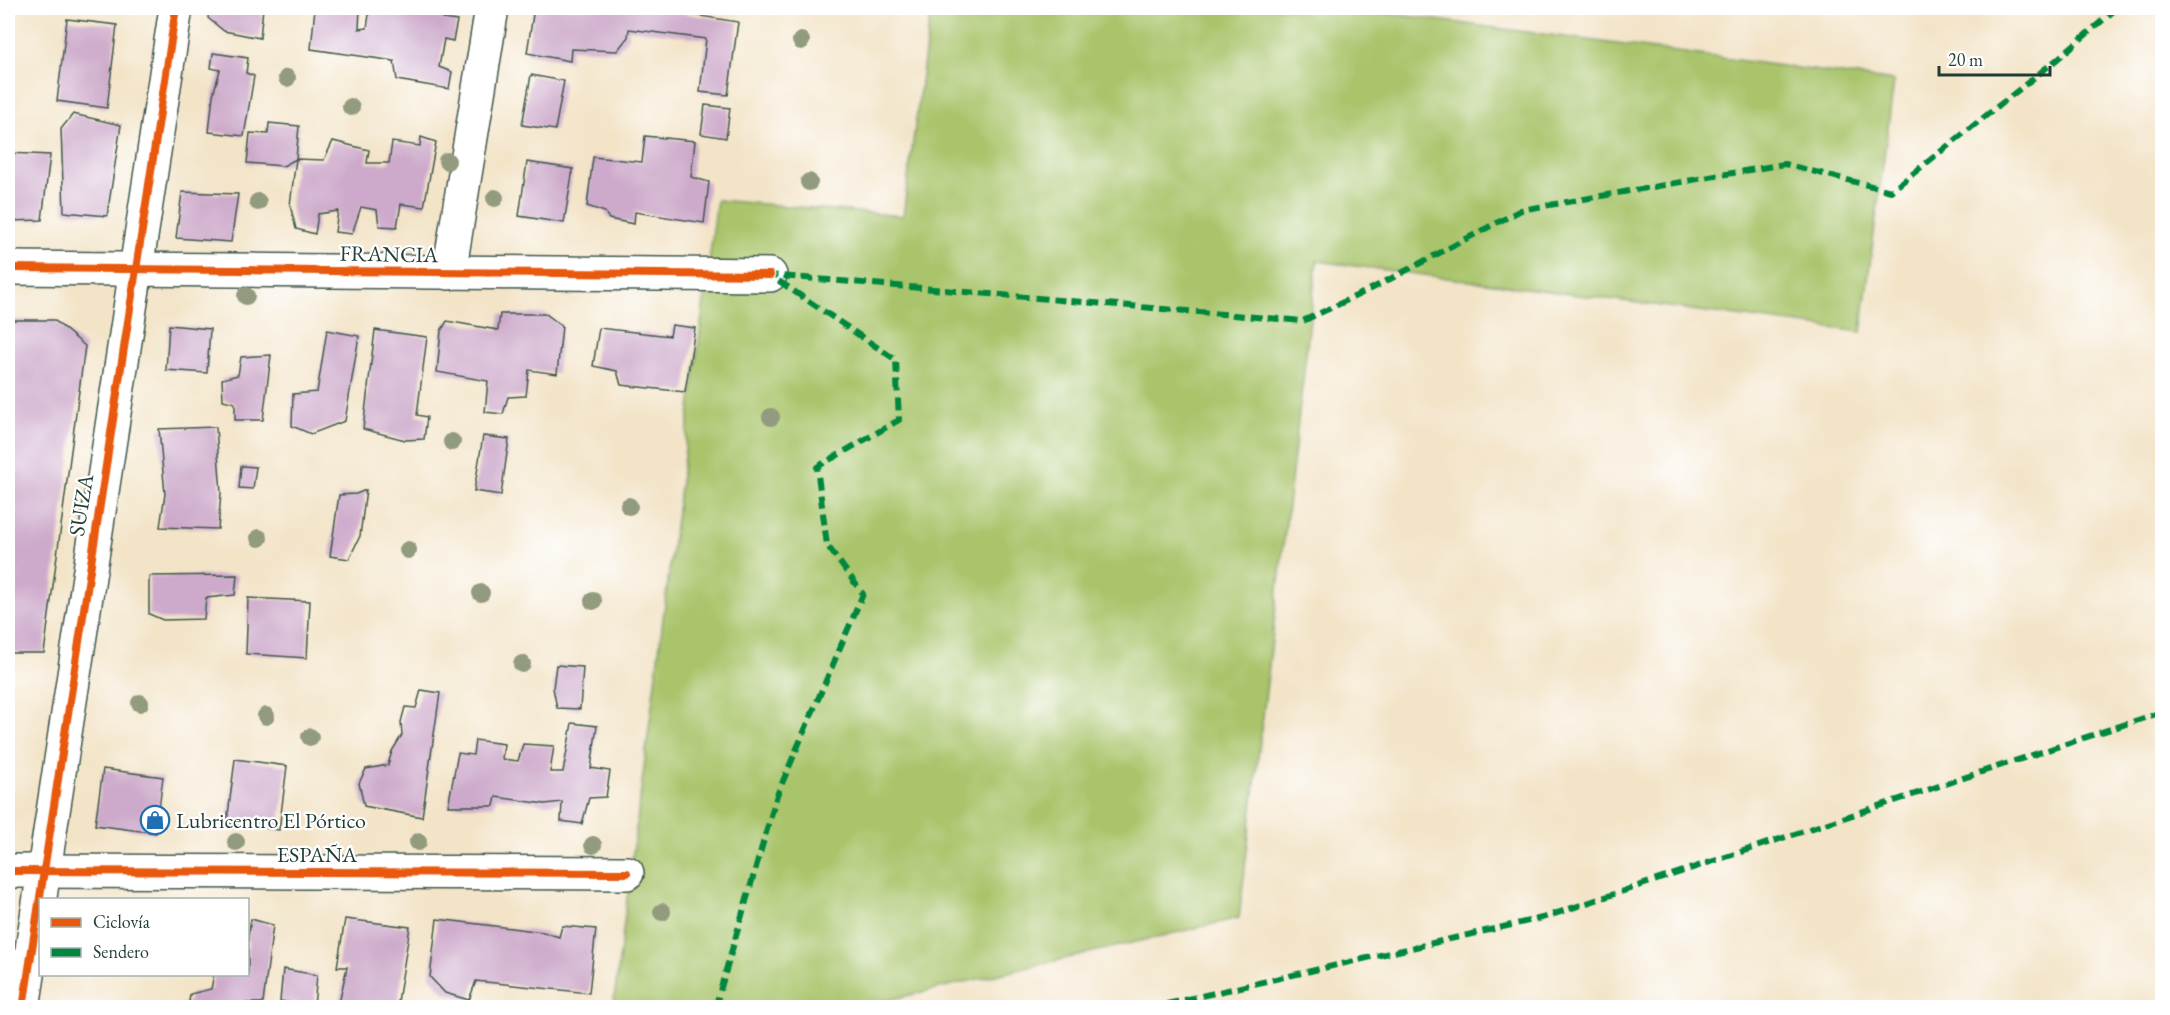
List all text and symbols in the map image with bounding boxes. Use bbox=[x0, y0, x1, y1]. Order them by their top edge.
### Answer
scale bar bbox=[1939, 39, 2050, 77]
text: 20 m bbox=[1948, 48, 1983, 71]
street label: FRANCIA bbox=[339, 239, 439, 269]
street label: SUIZA bbox=[62, 471, 100, 538]
shop icon: Lubricentro El Pórtico bbox=[139, 804, 171, 836]
place label: Lubricentro El Pórtico bbox=[176, 806, 366, 835]
street label: ESPAÑA bbox=[277, 840, 358, 869]
legend bbox=[39, 898, 249, 976]
text: Ciclovía bbox=[93, 910, 151, 933]
text: Sendero bbox=[93, 940, 149, 963]

